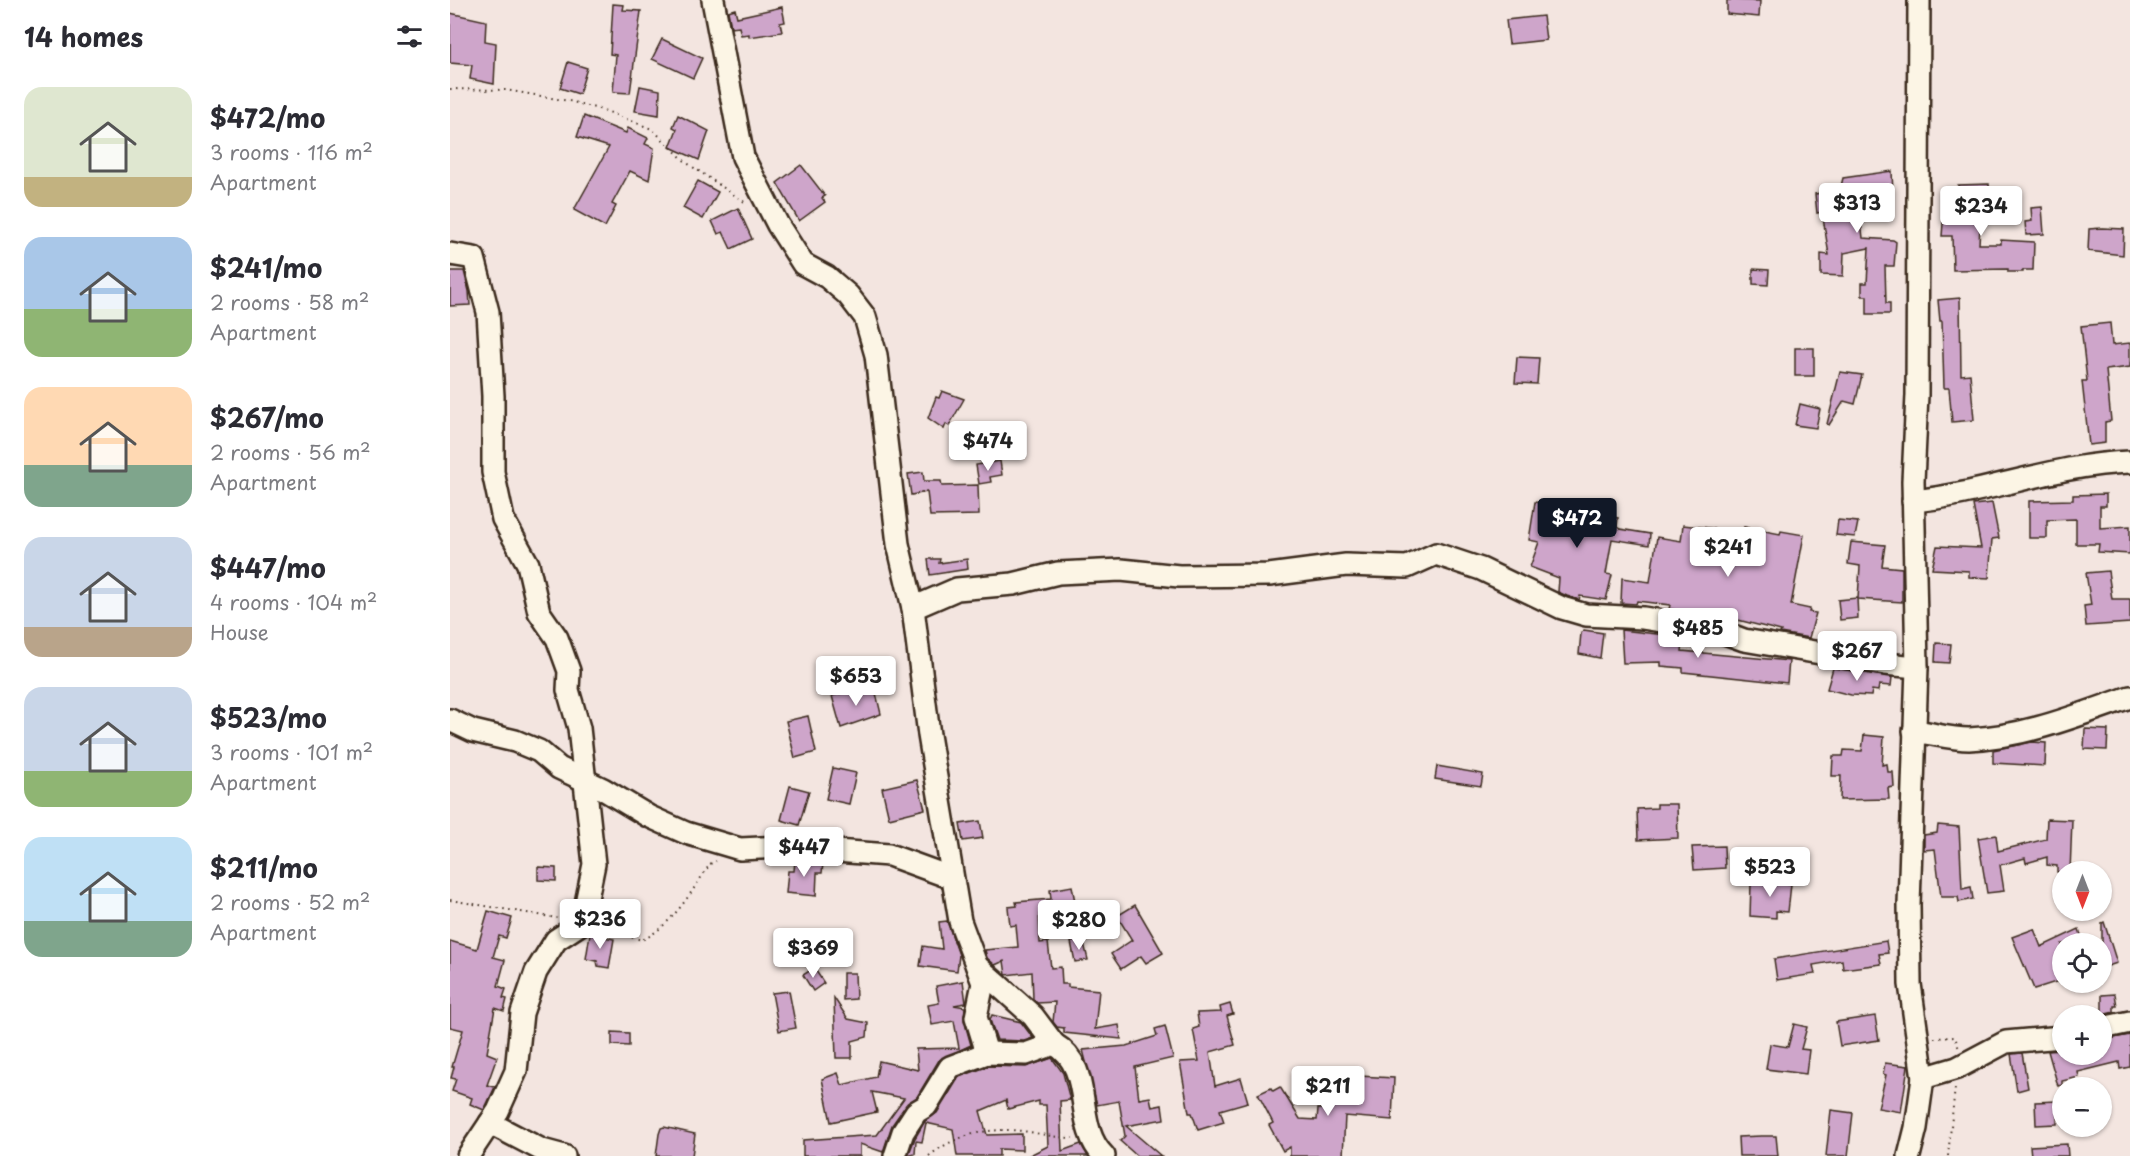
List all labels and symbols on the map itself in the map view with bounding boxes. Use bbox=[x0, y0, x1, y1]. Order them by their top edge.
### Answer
pin: $313 bbox=[1821, 183, 1893, 234]
pin: $234 bbox=[1945, 186, 2017, 237]
pin: $474 bbox=[952, 421, 1024, 472]
pin: $472 bbox=[1541, 498, 1613, 549]
pin: $241 bbox=[1692, 527, 1764, 578]
pin: $485 bbox=[1662, 608, 1734, 659]
pin: $267 bbox=[1821, 631, 1893, 682]
pin: $653 bbox=[820, 656, 892, 707]
pin: $447 bbox=[768, 827, 840, 878]
pin: $523 bbox=[1734, 847, 1806, 898]
north arrow bbox=[2052, 861, 2112, 921]
pin: $236 bbox=[564, 899, 636, 950]
pin: $280 bbox=[1043, 900, 1115, 951]
pin: $369 bbox=[777, 928, 849, 979]
pin: $211 bbox=[1292, 1066, 1364, 1117]

